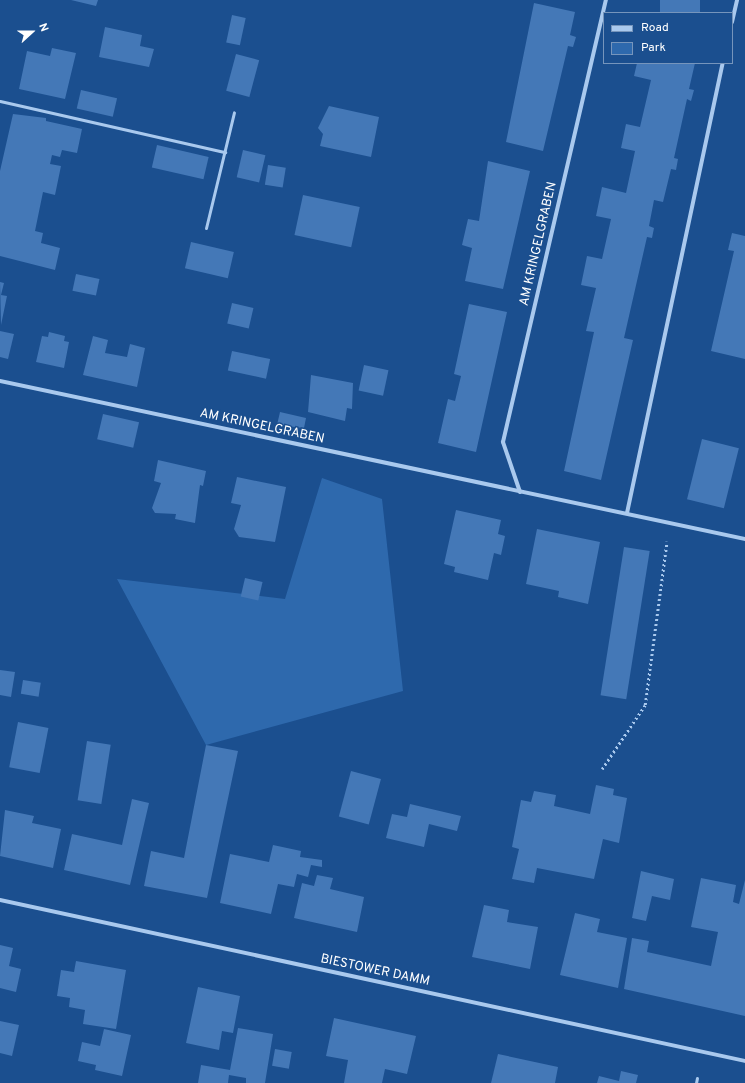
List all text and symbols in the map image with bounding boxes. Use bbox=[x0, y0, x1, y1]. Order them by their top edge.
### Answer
north arrow bbox=[12, 12, 52, 52]
legend bbox=[603, 12, 733, 64]
text: Road bbox=[641, 20, 669, 36]
text: N bbox=[35, 22, 51, 34]
text: Park bbox=[641, 40, 666, 56]
street label: AM KRINGELGRABEN bbox=[517, 180, 561, 308]
street label: AM KRINGELGRABEN bbox=[198, 406, 326, 448]
street label: BIESTOWER DAMM bbox=[319, 952, 431, 990]

